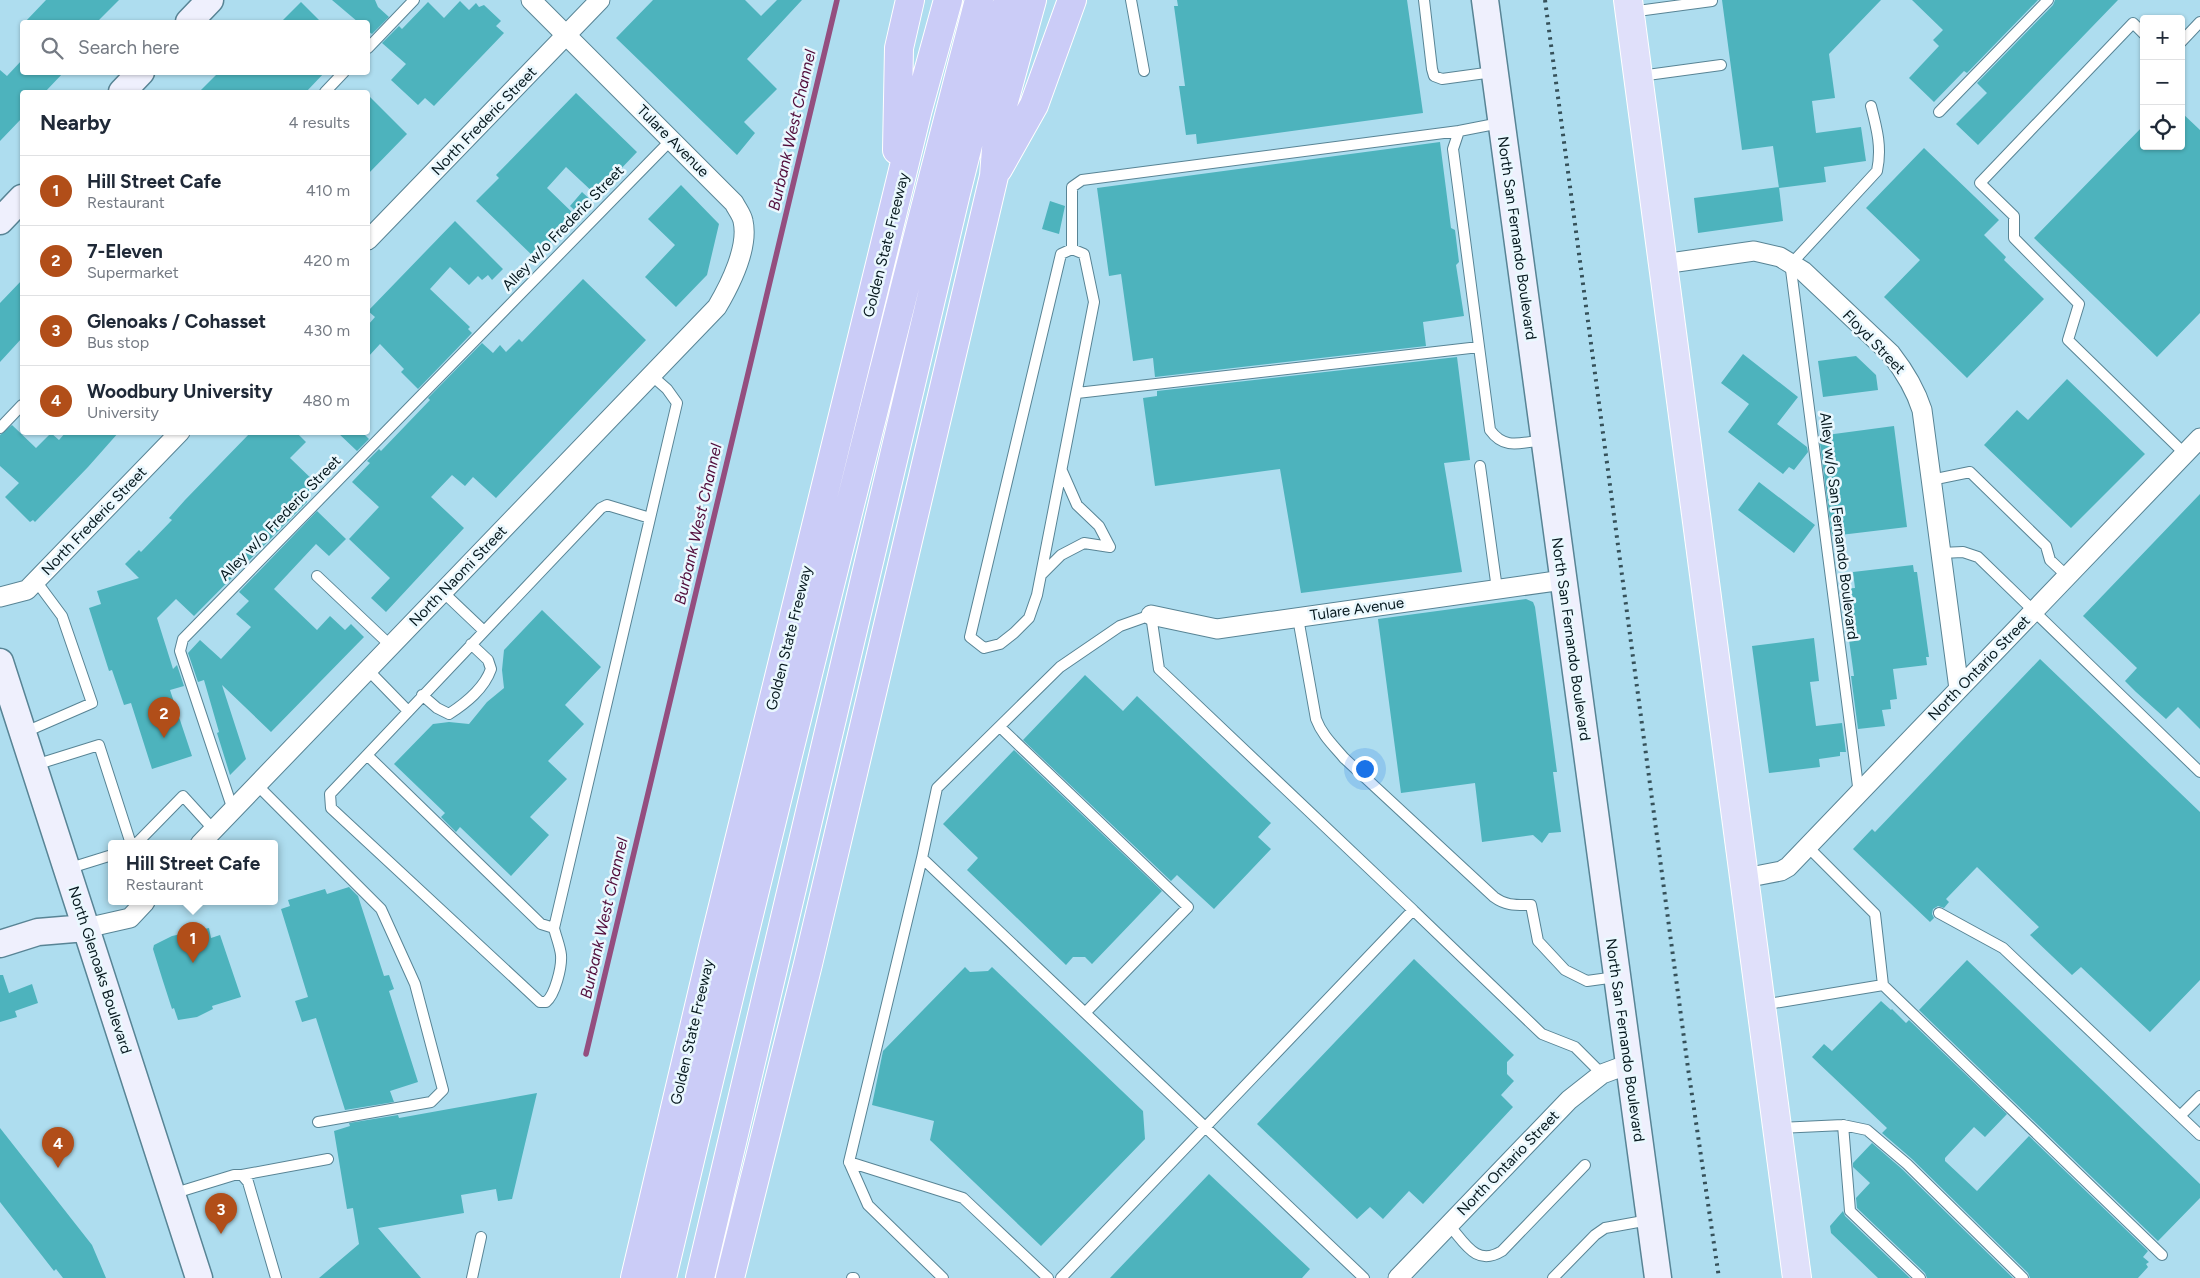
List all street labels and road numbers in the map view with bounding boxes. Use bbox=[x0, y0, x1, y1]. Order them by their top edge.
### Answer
street label: North Frederic Street bbox=[428, 63, 541, 179]
street label: Tulare Avenue bbox=[633, 101, 713, 181]
street label: North San Fernando Boulevard bbox=[1494, 135, 1540, 341]
street label: Alley w/o Frederic Street bbox=[499, 161, 628, 294]
street label: Golden State Freeway bbox=[859, 171, 913, 319]
street label: Floyd Street bbox=[1839, 306, 1909, 378]
street label: Alley w/o San Fernando Boulevard bbox=[1816, 411, 1862, 641]
street label: Alley w/o Frederic Street bbox=[216, 451, 345, 584]
street label: North Frederic Street bbox=[38, 463, 151, 579]
street label: North Naomi Street bbox=[405, 522, 511, 630]
street label: North San Fernando Boulevard bbox=[1548, 536, 1594, 742]
street label: Golden State Freeway bbox=[762, 564, 816, 712]
street label: Tulare Avenue bbox=[1309, 594, 1405, 624]
street label: North Ontario Street bbox=[1924, 611, 2034, 724]
street label: North Glenoaks Boulevard bbox=[64, 884, 136, 1056]
street label: North San Fernando Boulevard bbox=[1602, 937, 1648, 1143]
street label: Golden State Freeway bbox=[667, 957, 718, 1106]
street label: North Ontario Street bbox=[1453, 1106, 1563, 1219]

